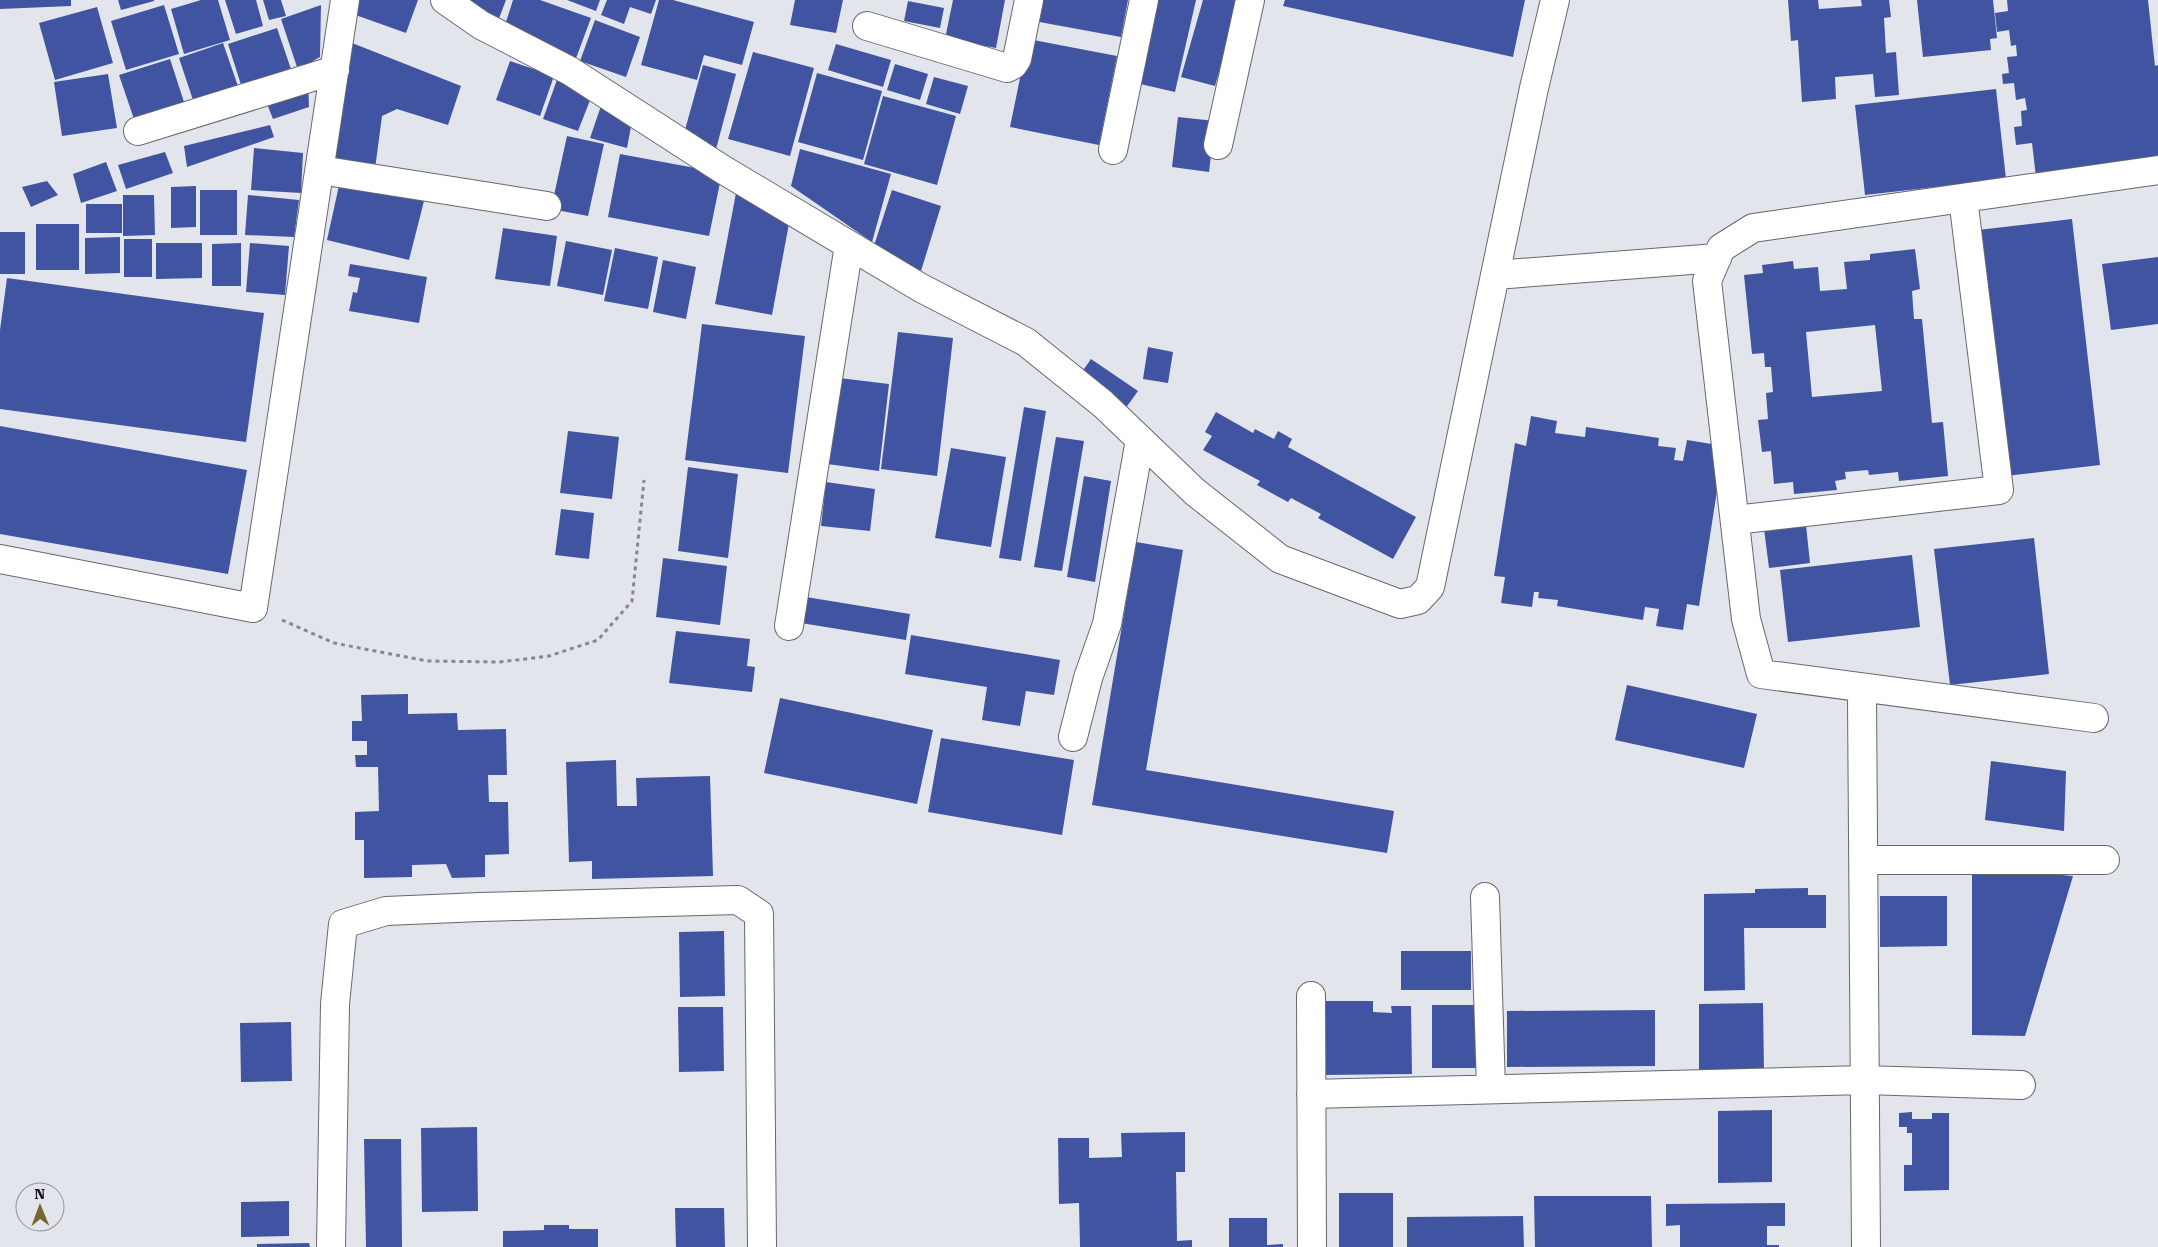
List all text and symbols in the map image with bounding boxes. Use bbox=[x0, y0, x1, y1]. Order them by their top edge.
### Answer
north arrow bbox=[15, 1182, 65, 1232]
text: N bbox=[34, 1186, 46, 1202]

